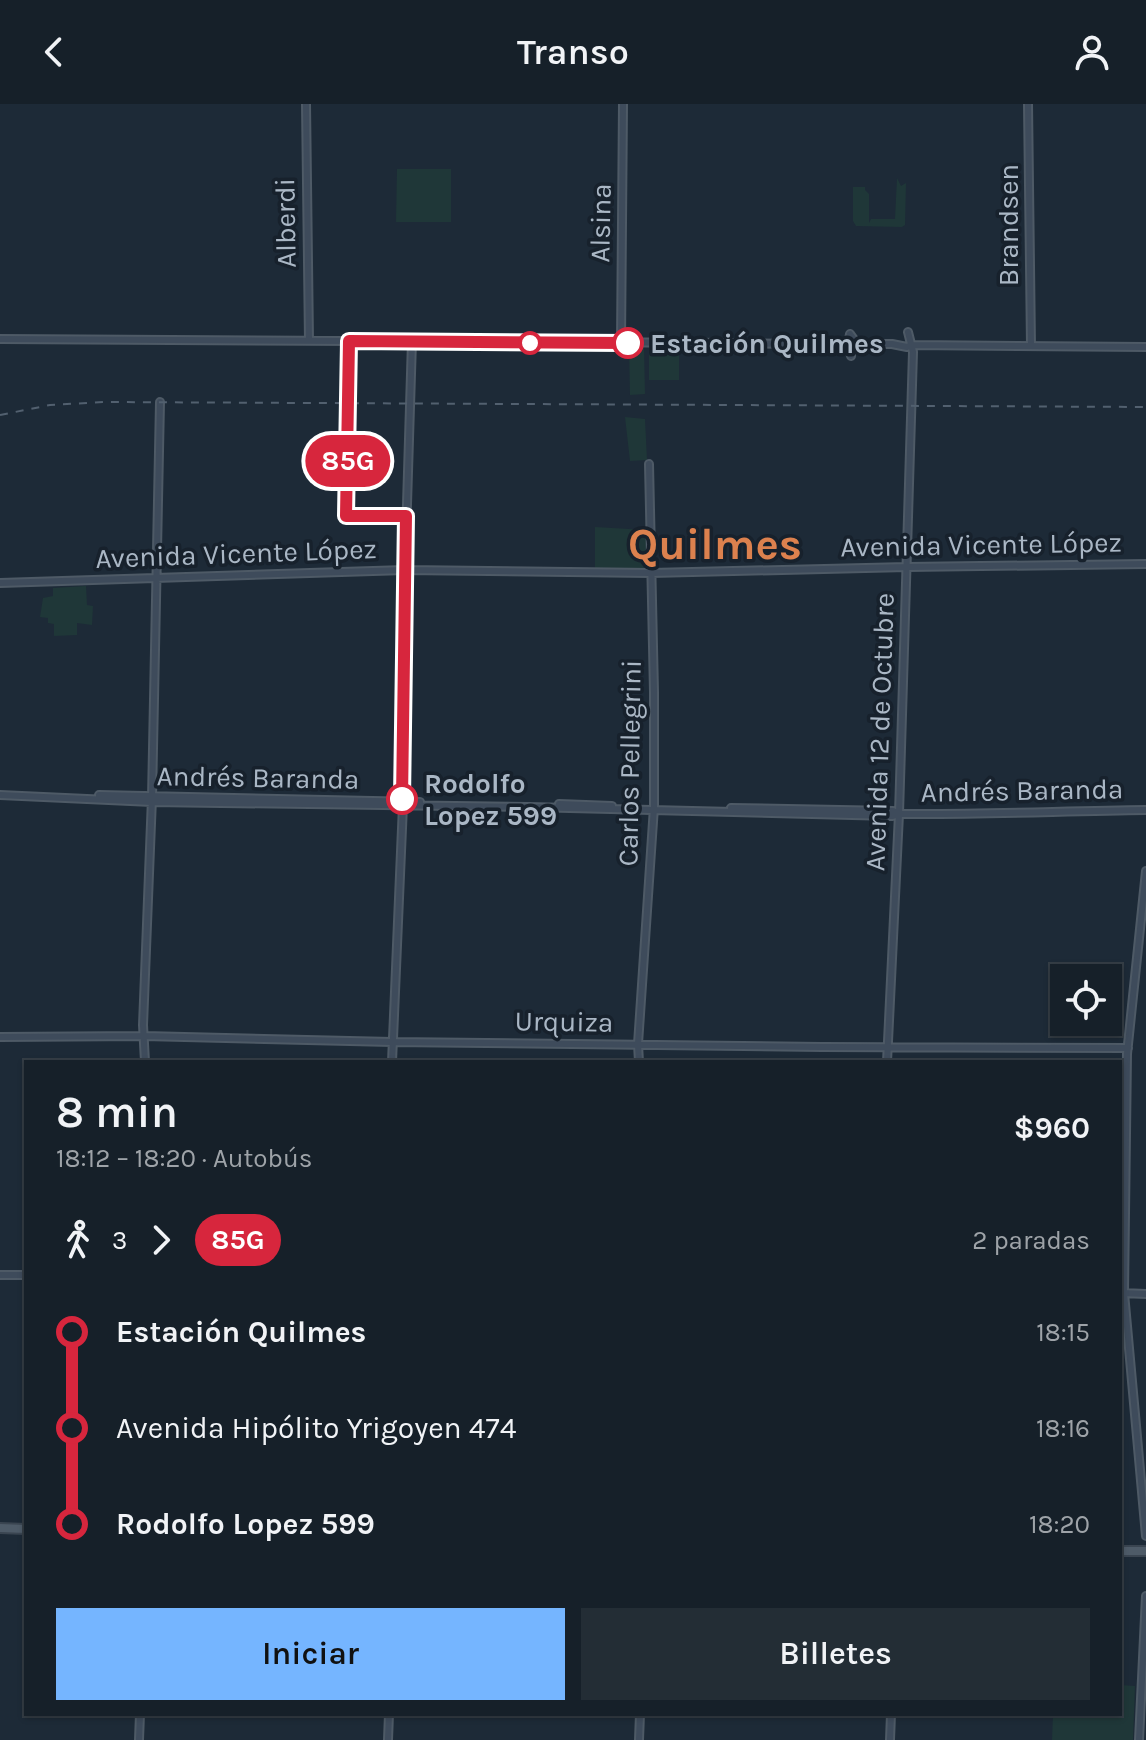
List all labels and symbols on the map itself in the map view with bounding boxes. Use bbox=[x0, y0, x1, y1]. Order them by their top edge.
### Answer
street label: Brandsen bbox=[992, 164, 1025, 286]
street label: Alberdi bbox=[268, 178, 303, 268]
street label: Alsina bbox=[583, 183, 618, 263]
place label: Estación Quilmes bbox=[650, 327, 884, 360]
marker: Estación Quilmes bbox=[613, 328, 643, 358]
unlabelled marker bbox=[519, 332, 541, 354]
line badge: 85G bbox=[302, 435, 394, 487]
district label: Quilmes bbox=[628, 519, 802, 570]
street label: Avenida Vicente López bbox=[840, 526, 1122, 563]
street label: Avenida Vicente López bbox=[95, 532, 377, 575]
street label: Avenida 12 de Octubre bbox=[858, 592, 901, 872]
street label: Carlos Pellegrini bbox=[611, 659, 648, 867]
street label: Andrés Baranda bbox=[156, 759, 360, 796]
place label: Rodolfo Lopez 599 bbox=[424, 767, 557, 832]
street label: Andrés Baranda bbox=[920, 772, 1124, 809]
marker: Rodolfo Lopez 599 bbox=[387, 784, 417, 814]
street label: Urquiza bbox=[514, 1004, 614, 1039]

